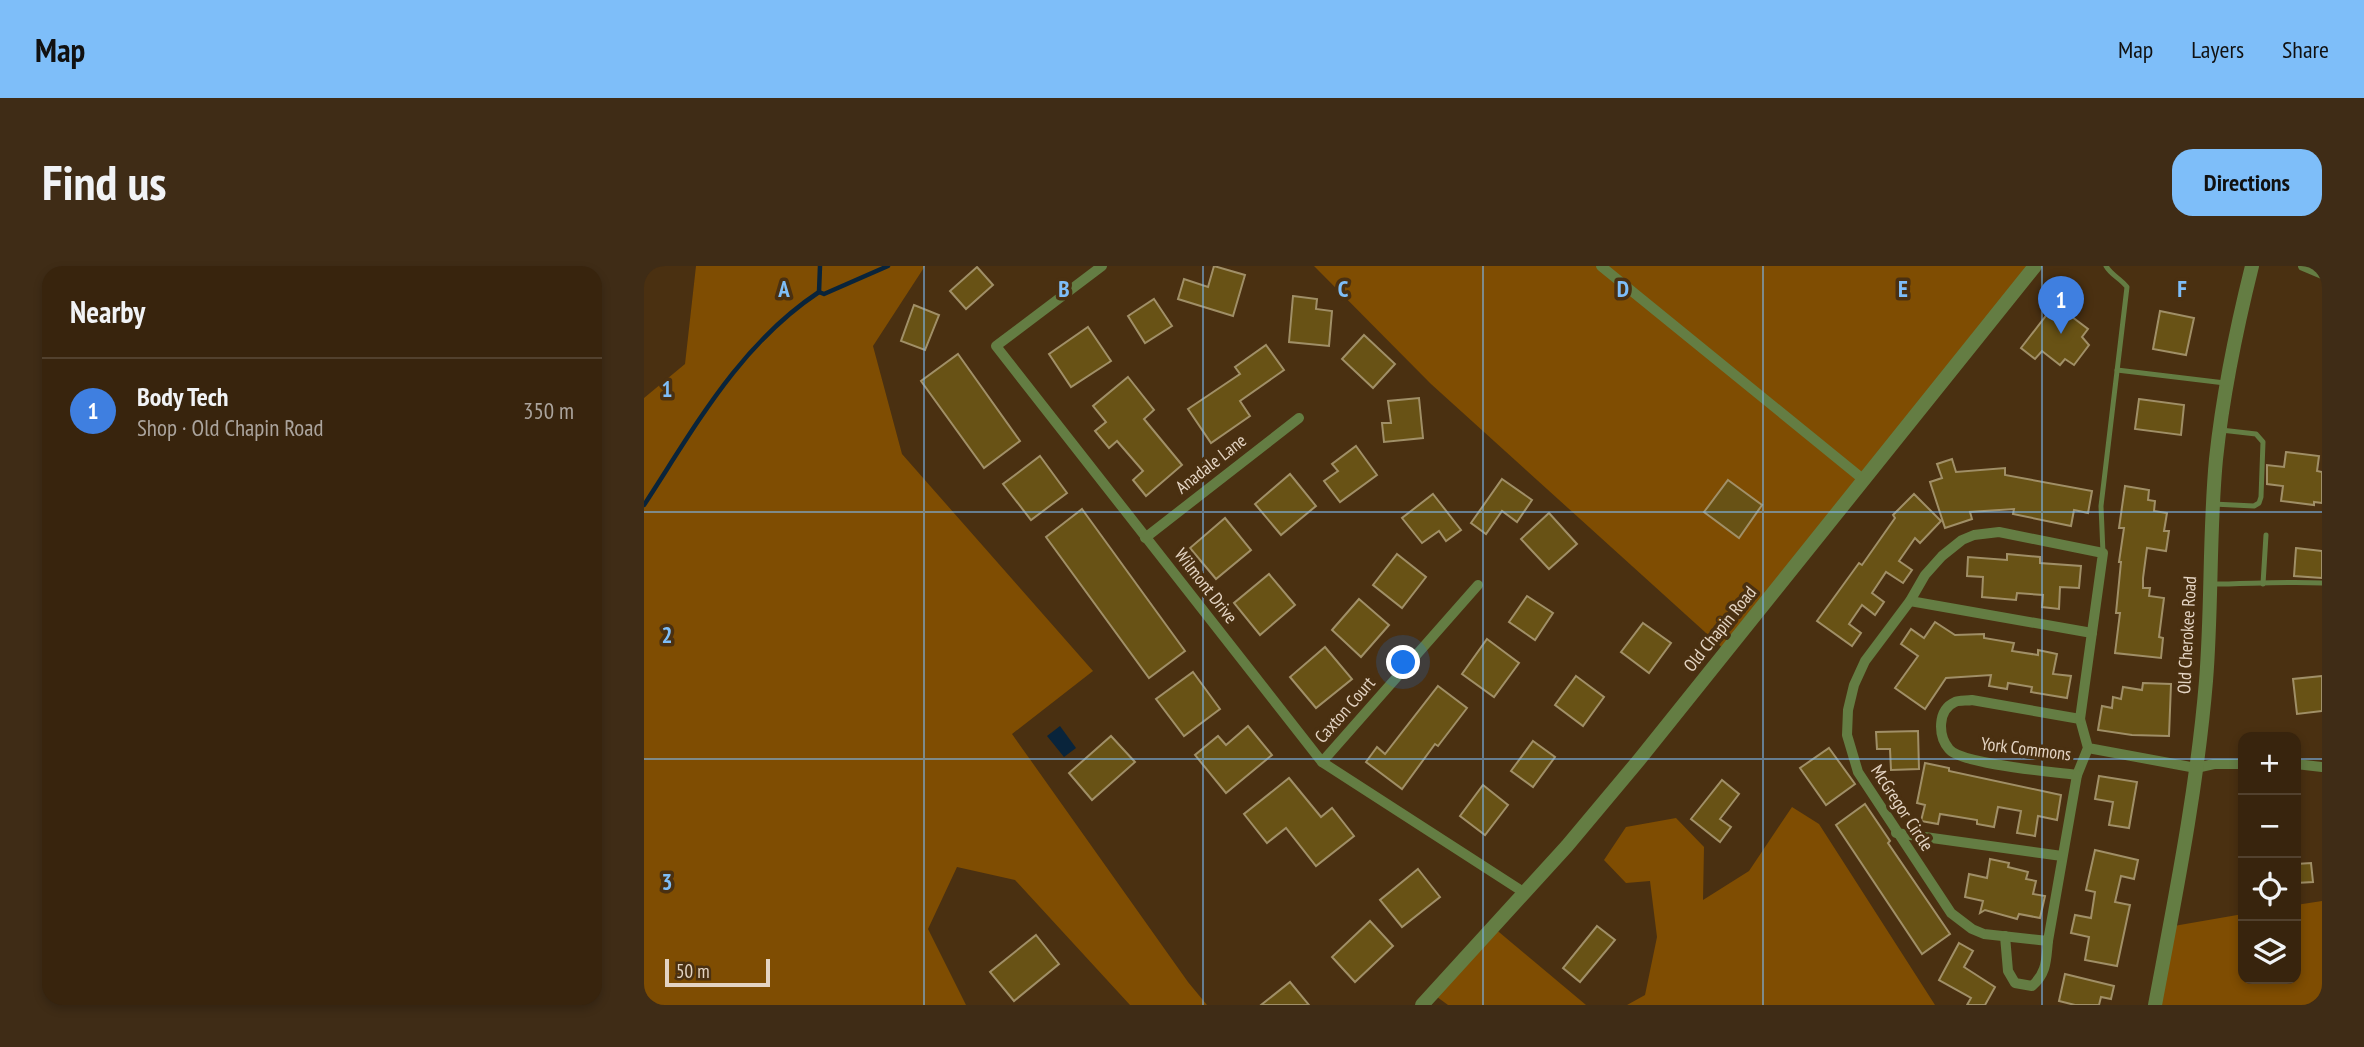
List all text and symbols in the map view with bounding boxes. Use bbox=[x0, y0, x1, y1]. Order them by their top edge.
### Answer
text: Map bbox=[35, 28, 85, 71]
text: Map bbox=[2118, 34, 2153, 65]
text: Layers bbox=[2191, 34, 2244, 65]
text: Share bbox=[2282, 34, 2329, 65]
button: Directions bbox=[2172, 149, 2322, 216]
text: Find us bbox=[42, 150, 166, 214]
text: A bbox=[777, 274, 790, 303]
text: B bbox=[1058, 274, 1070, 303]
text: C bbox=[1338, 274, 1349, 303]
text: D bbox=[1617, 274, 1629, 303]
text: E bbox=[1898, 274, 1908, 303]
text: F bbox=[2177, 274, 2187, 303]
pin: 1 bbox=[2038, 276, 2084, 334]
text: Nearby bbox=[70, 292, 145, 331]
text: 1 bbox=[662, 374, 673, 403]
text: Body Tech bbox=[137, 380, 229, 413]
text: 1 bbox=[88, 396, 99, 425]
text: 350 m bbox=[523, 396, 574, 425]
text: Shop · Old Chapin Road bbox=[137, 413, 323, 442]
street label: Anadale Lane bbox=[1171, 429, 1251, 498]
street label: Wilmont Drive bbox=[1170, 544, 1243, 628]
street label: Old Cherokee Road bbox=[2172, 575, 2201, 695]
street label: Old Chapin Road bbox=[1678, 581, 1761, 676]
text: 2 bbox=[662, 620, 673, 649]
your location bbox=[1386, 645, 1420, 679]
street label: Caxton Court bbox=[1310, 672, 1380, 748]
street label: York Commons bbox=[1980, 732, 2072, 765]
map controls bbox=[2238, 732, 2301, 984]
button: + bbox=[2238, 732, 2301, 795]
street label: McGregor Circle bbox=[1866, 760, 1939, 855]
button: − bbox=[2238, 795, 2301, 858]
button: locate bbox=[2238, 858, 2301, 921]
text: 3 bbox=[662, 867, 673, 896]
button: layers bbox=[2238, 921, 2301, 984]
scale bar bbox=[665, 956, 770, 988]
text: 50 m bbox=[676, 959, 710, 983]

